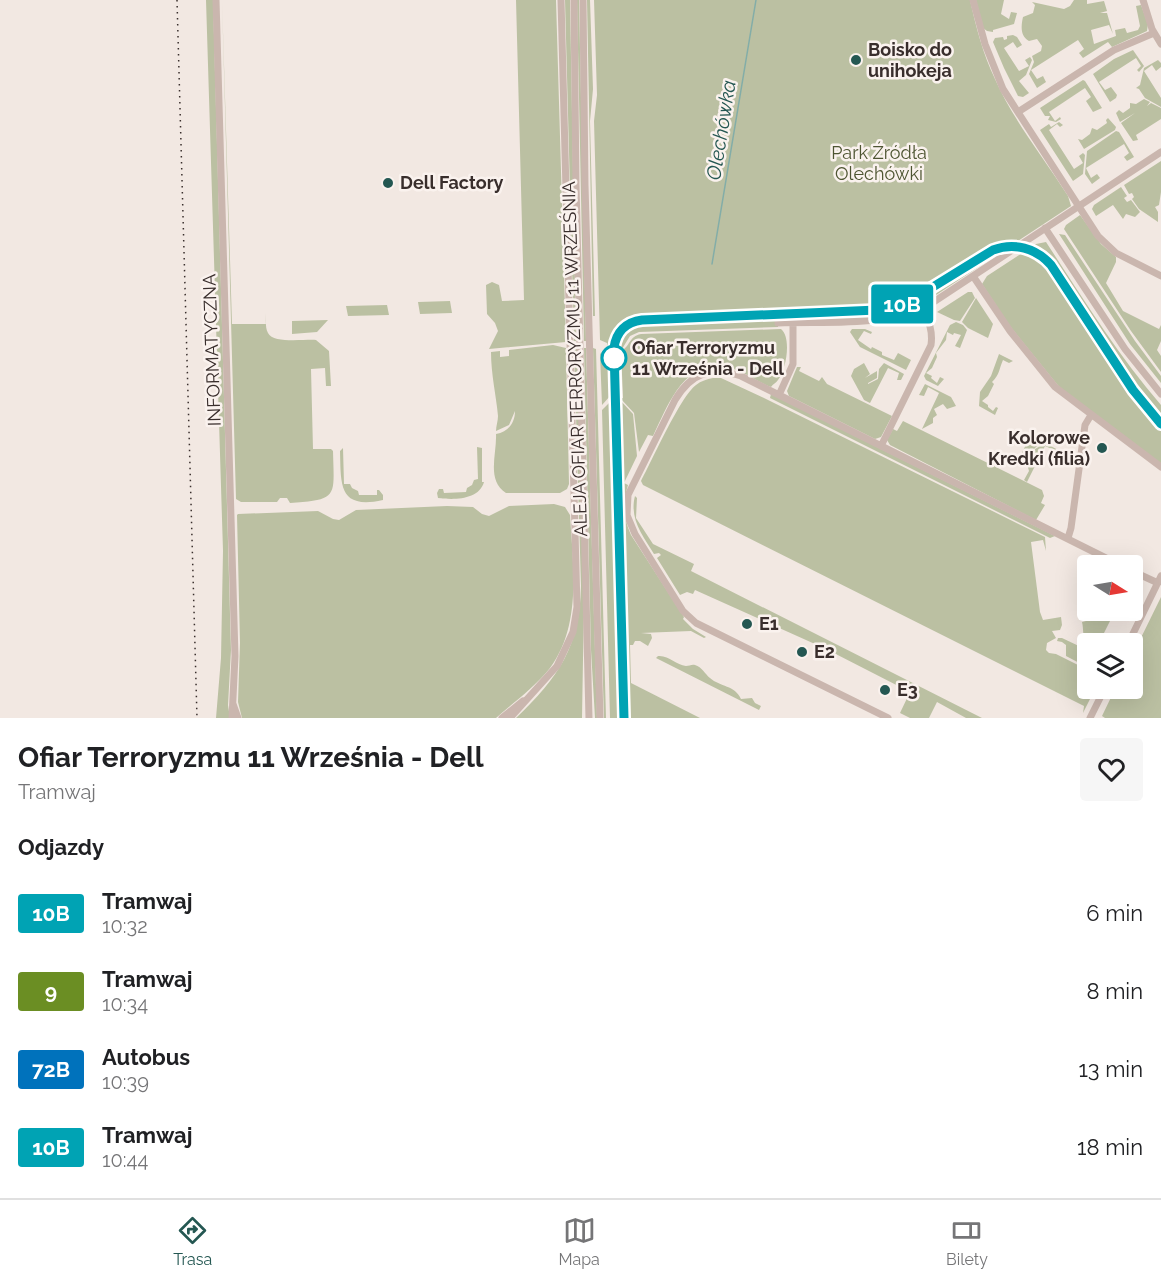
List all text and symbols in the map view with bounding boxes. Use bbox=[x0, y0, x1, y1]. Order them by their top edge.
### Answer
place label: Boisko do unihokeja bbox=[868, 39, 952, 81]
marker: Boisko do unihokeja bbox=[849, 53, 863, 67]
water label: Olechówka bbox=[701, 78, 741, 182]
park label: Park Źródła Olechówki bbox=[831, 141, 927, 184]
place label: Dell Factory bbox=[400, 172, 504, 193]
marker: Dell Factory bbox=[381, 176, 395, 190]
street label: ALEJA OFIAR TERRORYZMU 11 WRZEŚNIA bbox=[557, 181, 591, 537]
street label: INFORMATYCZNA bbox=[198, 274, 225, 426]
line badge: 10B bbox=[868, 284, 936, 324]
text: 10B bbox=[883, 292, 921, 317]
place label: Ofiar Terroryzmu 11 Września - Dell bbox=[632, 337, 784, 379]
marker: Ofiar Terroryzmu 11 Września - Dell bbox=[601, 345, 627, 371]
place label: Kolorowe Kredki (filia) bbox=[988, 427, 1090, 469]
marker: Kolorowe Kredki (filia) bbox=[1095, 441, 1109, 455]
north arrow bbox=[1077, 555, 1143, 621]
map controls bbox=[1077, 555, 1143, 699]
place label: E1 bbox=[759, 613, 779, 634]
marker: E1 bbox=[740, 617, 754, 631]
button: layers bbox=[1077, 633, 1143, 699]
place label: E2 bbox=[814, 641, 835, 662]
marker: E2 bbox=[795, 645, 809, 659]
place label: E3 bbox=[897, 679, 918, 700]
marker: E3 bbox=[878, 683, 892, 697]
button: heart bbox=[1080, 738, 1143, 801]
text: Ofiar Terroryzmu 11 Września - Dell bbox=[18, 741, 484, 774]
text: Tramwaj bbox=[18, 780, 96, 804]
text: Odjazdy bbox=[18, 834, 104, 860]
text: Tramwaj bbox=[102, 888, 192, 914]
text: 6 min bbox=[1086, 900, 1143, 926]
text: 10B bbox=[32, 901, 70, 926]
text: 10:32 bbox=[102, 914, 148, 938]
text: Tramwaj bbox=[102, 966, 192, 992]
text: 8 min bbox=[1087, 978, 1143, 1004]
text: 9 bbox=[45, 979, 57, 1004]
text: 10:34 bbox=[102, 992, 148, 1016]
text: Autobus bbox=[102, 1044, 190, 1070]
text: 13 min bbox=[1078, 1056, 1143, 1082]
text: 72B bbox=[32, 1057, 70, 1082]
text: 10:39 bbox=[102, 1070, 149, 1094]
text: Tramwaj bbox=[102, 1122, 192, 1148]
text: 18 min bbox=[1077, 1134, 1143, 1160]
text: 10B bbox=[32, 1135, 70, 1160]
text: 10:44 bbox=[102, 1148, 148, 1172]
tab: Trasa bbox=[173, 1214, 212, 1269]
tab: Mapa bbox=[558, 1214, 600, 1269]
tab: Bilety bbox=[946, 1214, 988, 1269]

